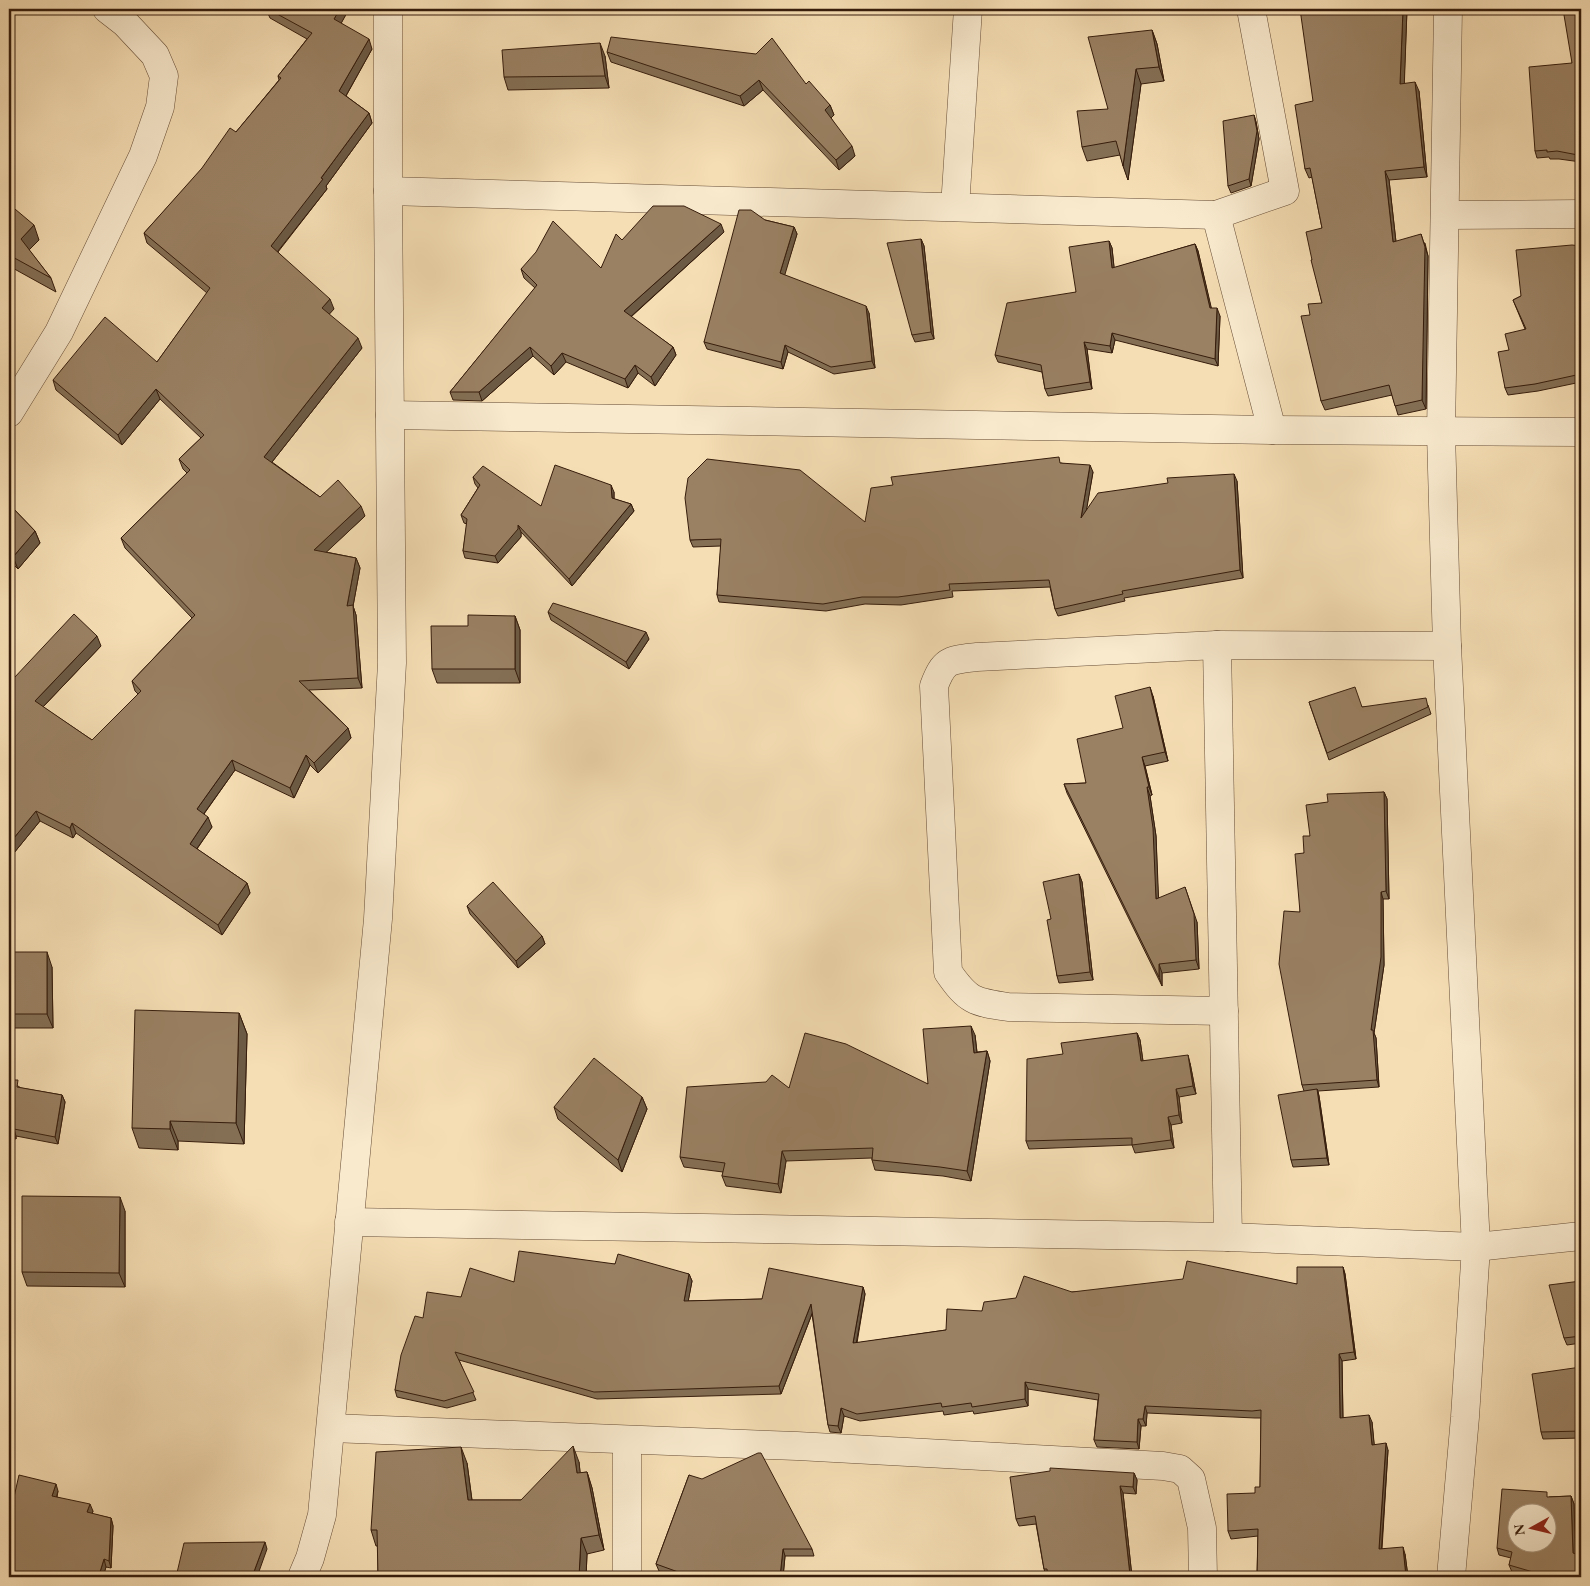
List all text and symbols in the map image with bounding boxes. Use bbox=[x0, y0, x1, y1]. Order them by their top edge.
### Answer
north arrow bbox=[1508, 1504, 1558, 1554]
text: N bbox=[1509, 1522, 1529, 1537]

